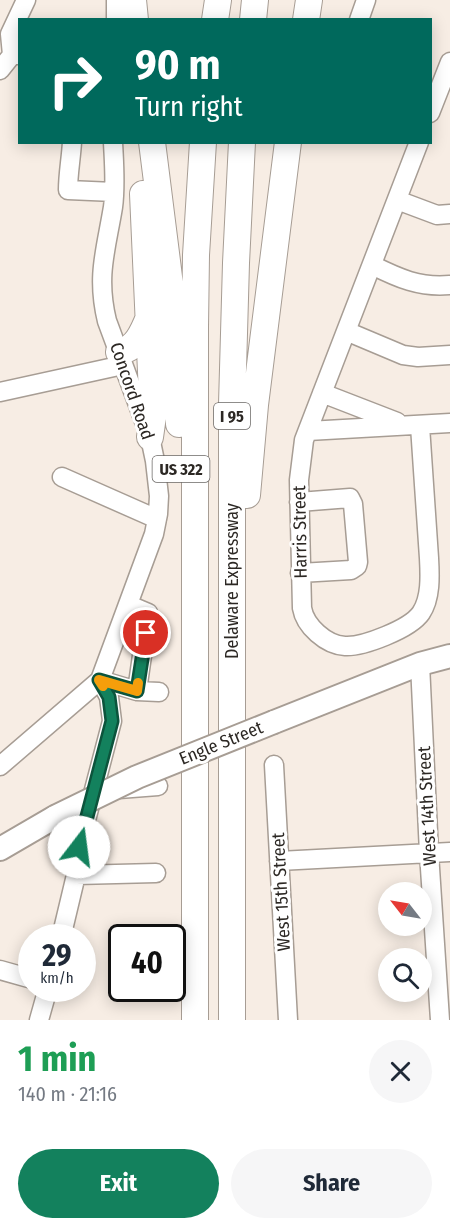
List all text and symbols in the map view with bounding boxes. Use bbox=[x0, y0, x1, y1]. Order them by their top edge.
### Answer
text: 90 m bbox=[135, 40, 220, 90]
icon: right bbox=[36, 42, 114, 120]
text: Turn right bbox=[135, 91, 243, 123]
street label: Concord Road bbox=[105, 339, 159, 443]
road number: I 95 bbox=[214, 403, 250, 429]
road number: US 322 bbox=[152, 456, 210, 482]
street label: Harris Street bbox=[288, 485, 312, 579]
street label: Delaware Expressway bbox=[221, 503, 243, 659]
pin bbox=[120, 607, 171, 658]
icon: arrive bbox=[129, 616, 162, 649]
street label: Engle Street bbox=[176, 716, 266, 770]
street label: West 14th Street bbox=[413, 746, 441, 866]
position arrow bbox=[47, 815, 111, 879]
street label: West 15th Street bbox=[267, 832, 295, 952]
north arrow bbox=[378, 882, 432, 936]
map controls bbox=[378, 882, 432, 1002]
speed limit sign: 40 bbox=[108, 924, 186, 1002]
text: 29 bbox=[42, 938, 72, 974]
button: search bbox=[378, 948, 432, 1002]
text: km/h bbox=[40, 969, 74, 987]
text: 1 min bbox=[18, 1037, 96, 1081]
button: close bbox=[369, 1040, 432, 1103]
text: 140 m · 21:16 bbox=[18, 1082, 117, 1106]
button: Exit bbox=[18, 1149, 219, 1218]
button: Share bbox=[231, 1149, 432, 1218]

